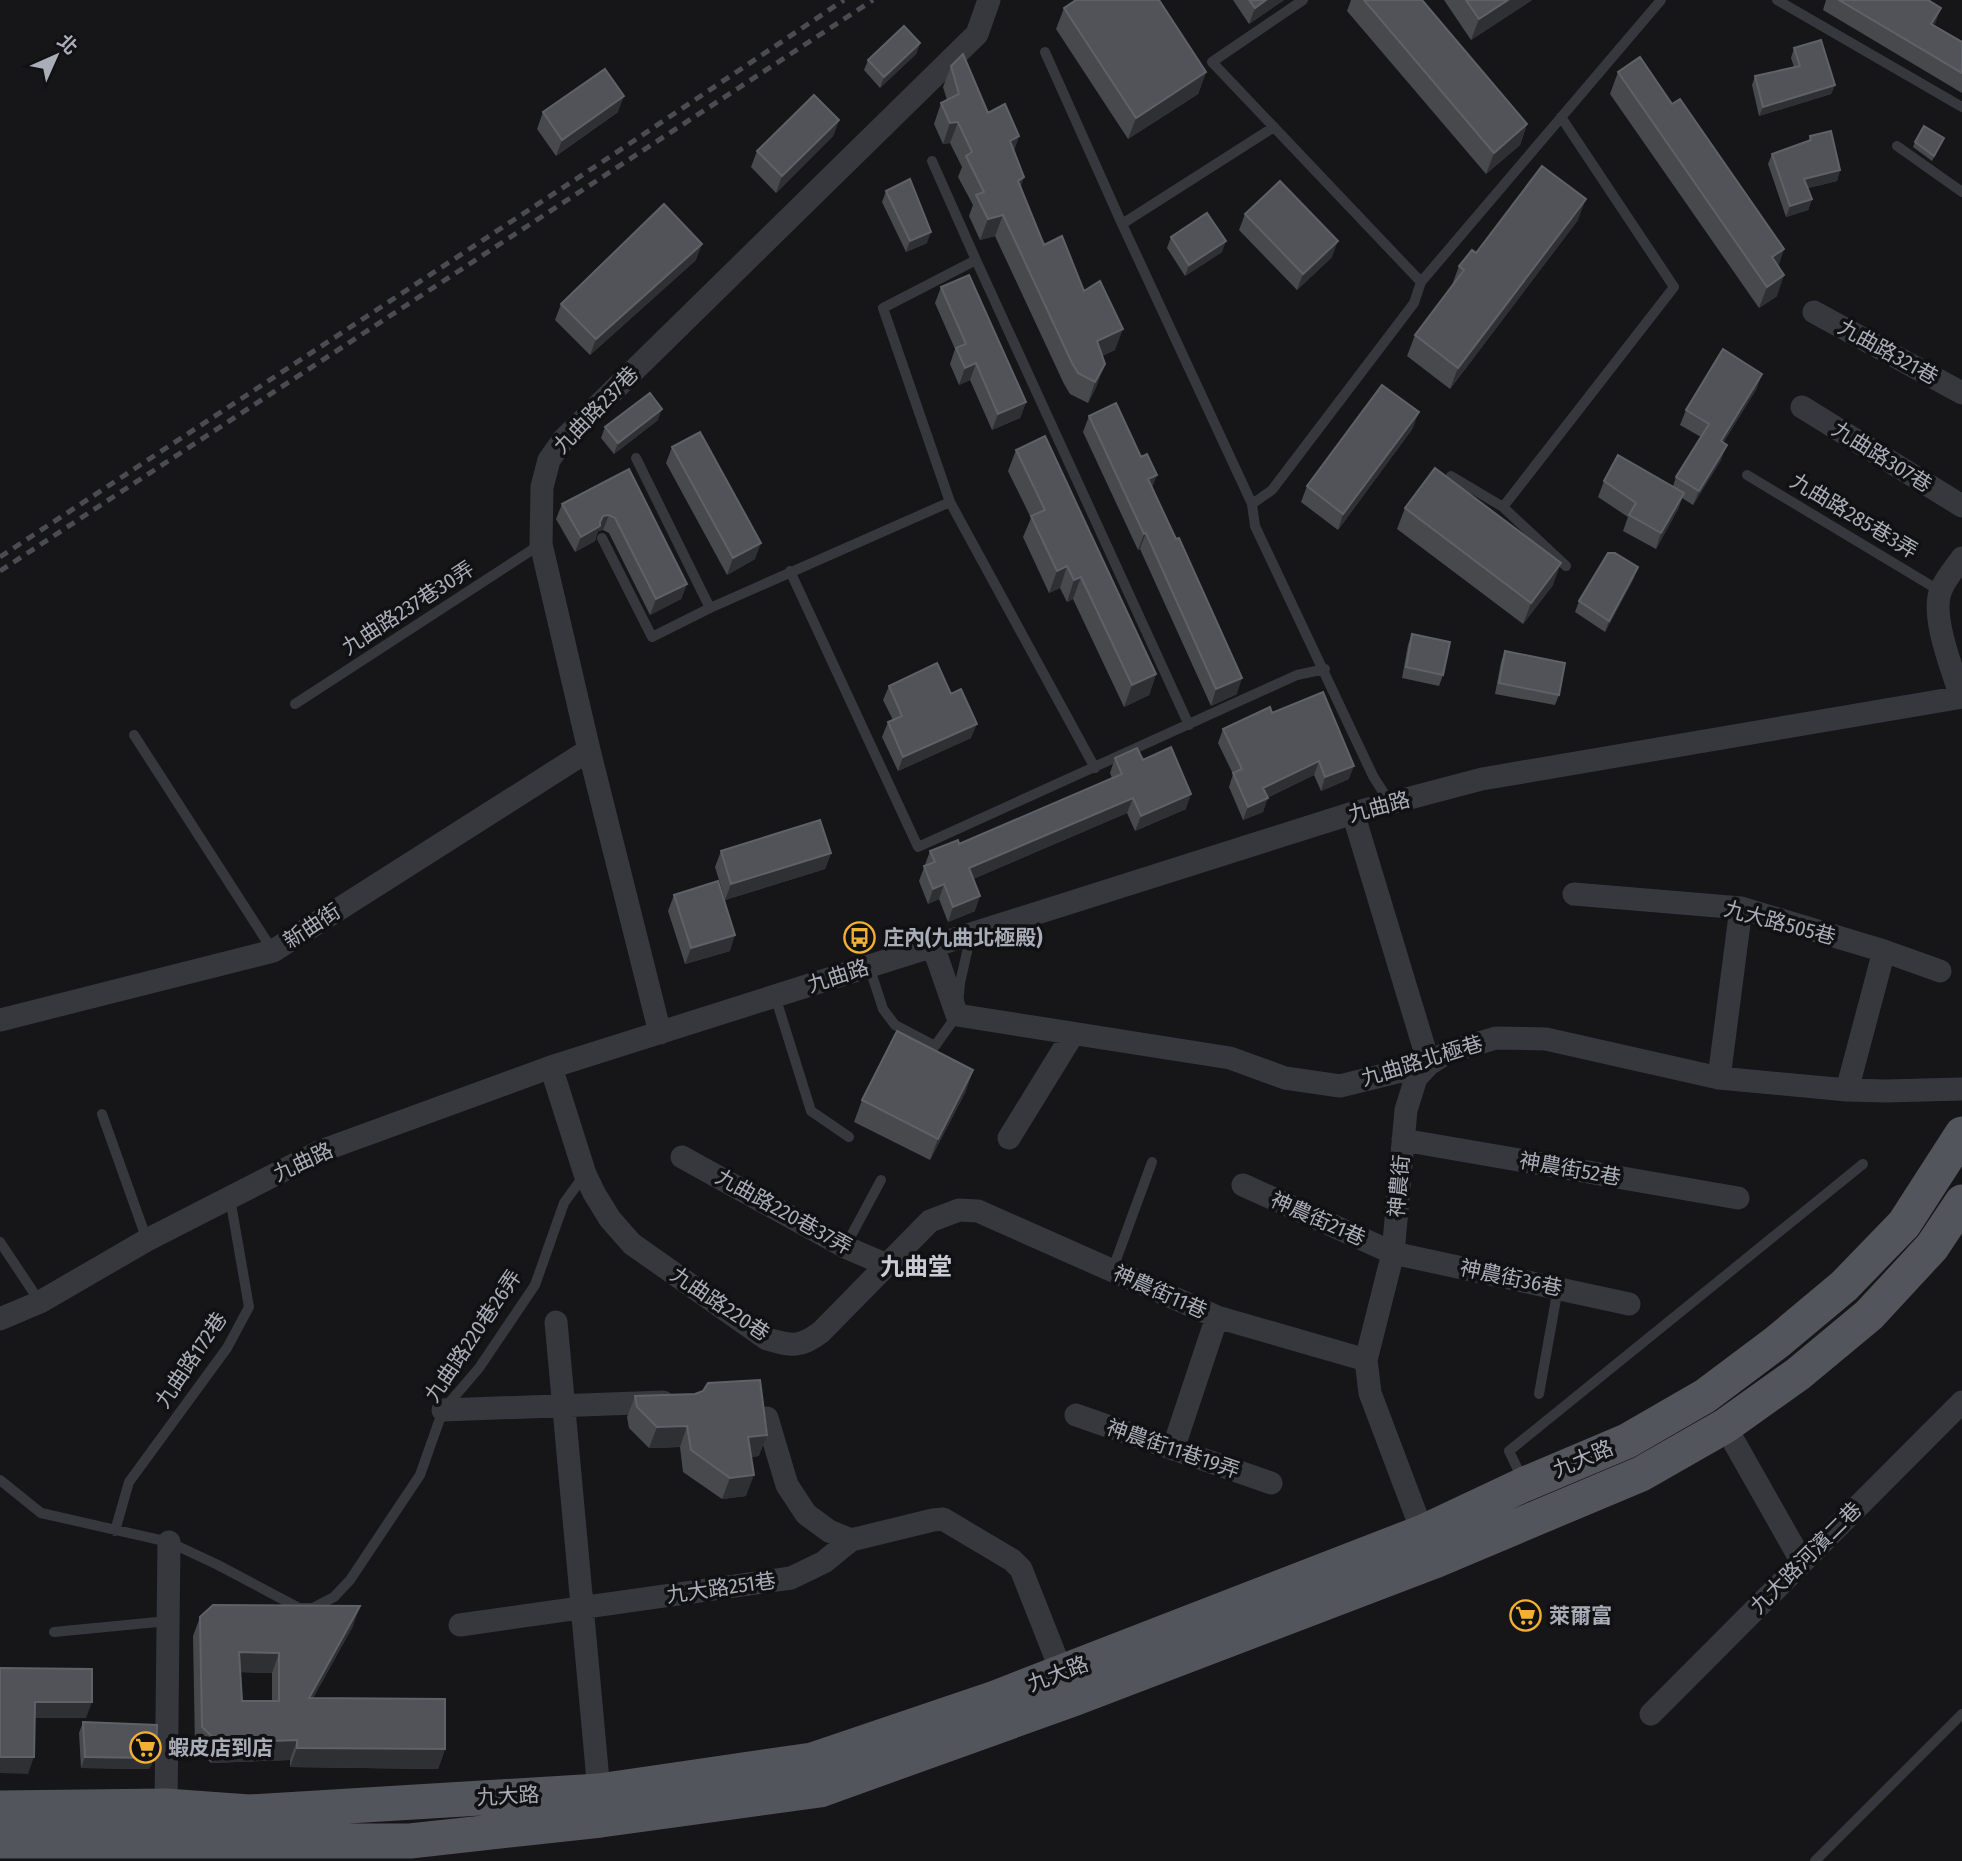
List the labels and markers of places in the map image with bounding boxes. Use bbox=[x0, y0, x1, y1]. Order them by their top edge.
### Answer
bus stop icon: 庄內(九曲北極殿) bbox=[843, 921, 877, 955]
place label: 庄內(九曲北極殿) bbox=[883, 925, 1043, 951]
supermarket icon: 萊爾富 bbox=[1509, 1599, 1543, 1633]
place label: 萊爾富 bbox=[1549, 1603, 1612, 1629]
supermarket icon: 蝦皮店到店 bbox=[128, 1731, 162, 1765]
place label: 蝦皮店到店 bbox=[168, 1735, 273, 1761]

